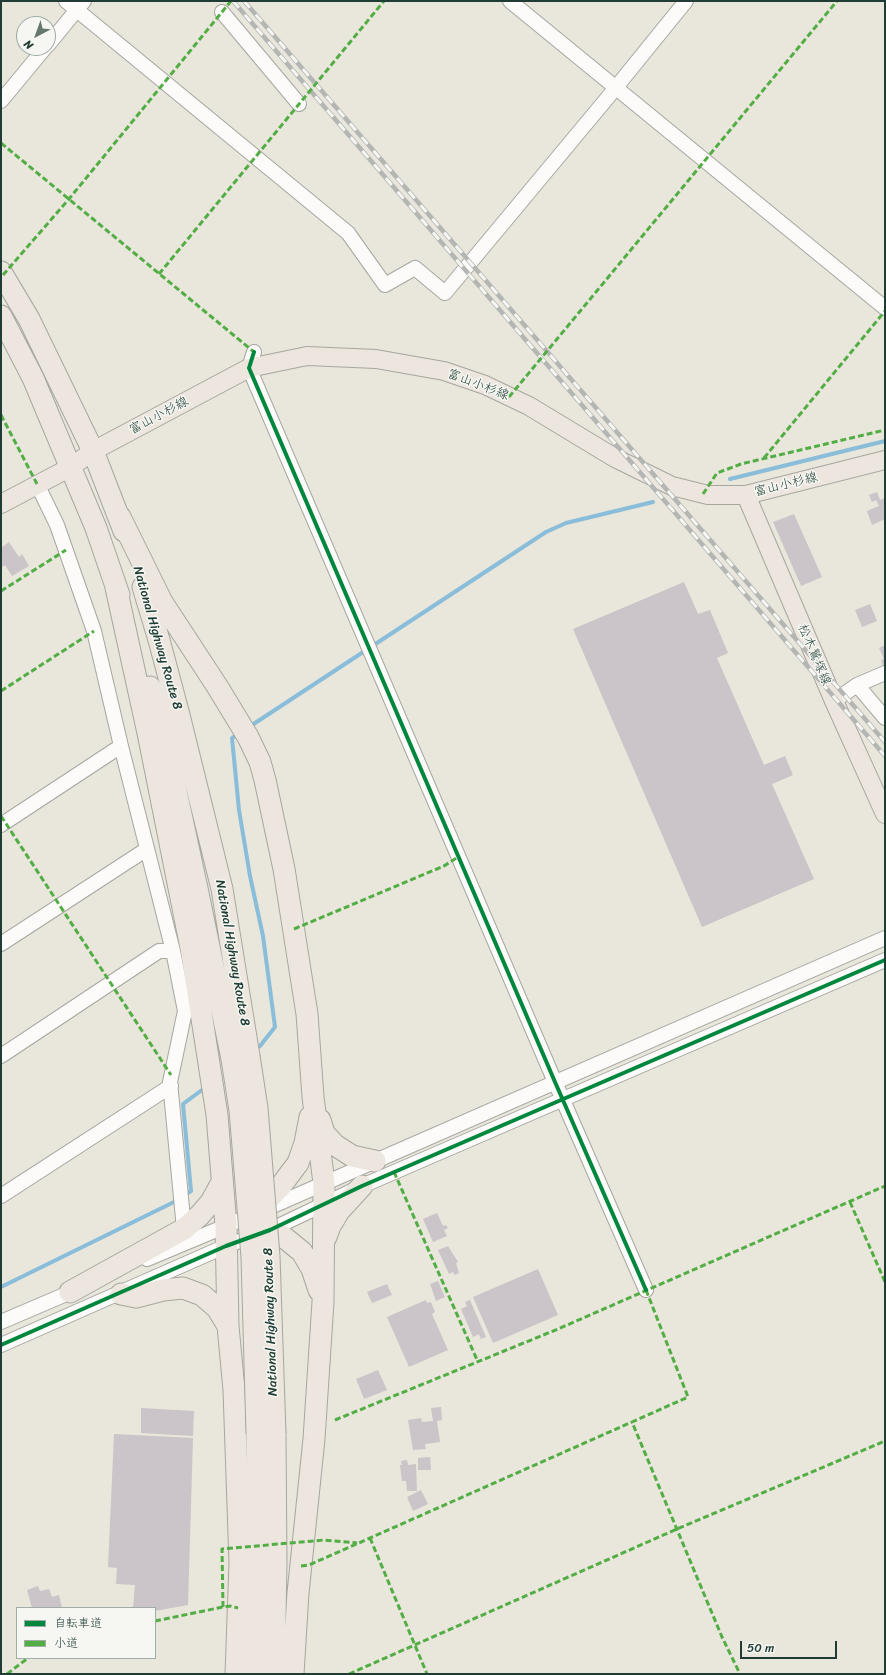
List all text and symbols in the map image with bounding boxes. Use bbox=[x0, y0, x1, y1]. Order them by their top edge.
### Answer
north arrow bbox=[16, 16, 56, 56]
text: N bbox=[19, 35, 38, 54]
street label: 富山小杉線 bbox=[445, 366, 511, 404]
street label: 富山小杉線 bbox=[127, 394, 191, 438]
street label: 富山小杉線 bbox=[753, 470, 819, 500]
street label: National Highway Route 8 bbox=[129, 565, 185, 711]
street label: 松木鷲塚線 bbox=[794, 622, 834, 688]
street label: National Highway Route 8 bbox=[211, 879, 253, 1027]
street label: National Highway Route 8 bbox=[261, 1248, 281, 1396]
legend bbox=[16, 1607, 156, 1659]
text: 自転車道 bbox=[54, 1612, 102, 1634]
text: 小道 bbox=[54, 1632, 78, 1654]
scale bar bbox=[742, 1633, 839, 1659]
text: 50 m bbox=[747, 1637, 774, 1659]

